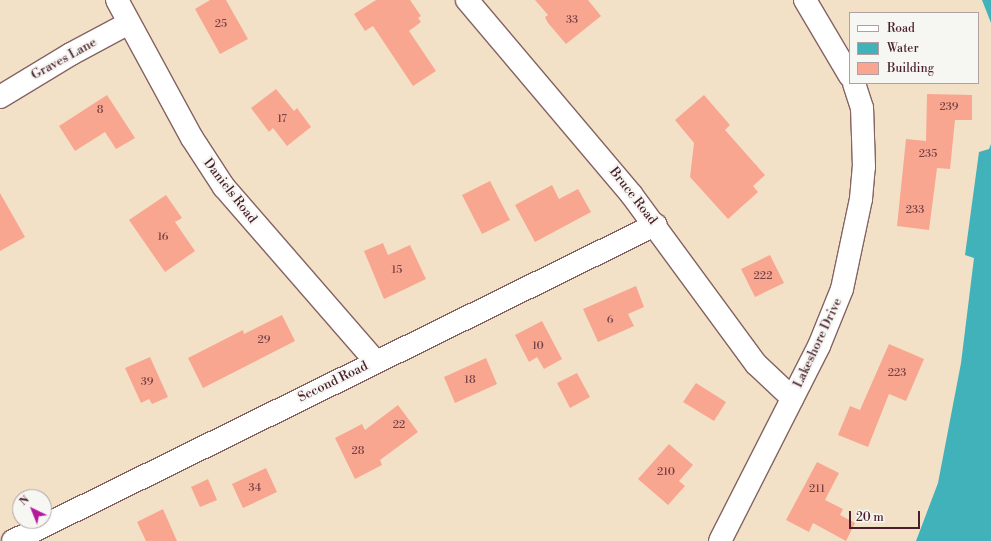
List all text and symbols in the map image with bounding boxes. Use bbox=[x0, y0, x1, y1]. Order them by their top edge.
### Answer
legend bbox=[849, 12, 979, 84]
house number: 33 bbox=[566, 13, 578, 27]
house number: 25 bbox=[215, 17, 227, 31]
text: Road bbox=[887, 21, 915, 36]
street label: Graves Lane bbox=[29, 35, 99, 83]
text: Water bbox=[887, 41, 919, 56]
text: Building bbox=[887, 61, 934, 76]
house number: 239 bbox=[939, 100, 959, 114]
house number: 8 bbox=[97, 103, 103, 117]
house number: 17 bbox=[277, 112, 287, 126]
house number: 235 bbox=[919, 147, 937, 161]
street label: Daniels Road bbox=[200, 156, 260, 226]
street label: Bruce Road bbox=[606, 164, 660, 228]
house number: 233 bbox=[906, 203, 924, 217]
house number: 16 bbox=[157, 230, 169, 244]
house number: 15 bbox=[392, 263, 402, 277]
house number: 222 bbox=[754, 269, 772, 283]
street label: Lakeshore Drive bbox=[790, 296, 846, 390]
house number: 6 bbox=[607, 313, 613, 327]
house number: 29 bbox=[258, 333, 270, 347]
house number: 10 bbox=[532, 339, 544, 353]
street label: Second Road bbox=[295, 358, 371, 406]
house number: 223 bbox=[888, 366, 906, 380]
house number: 18 bbox=[464, 373, 476, 387]
house number: 39 bbox=[141, 375, 153, 389]
house number: 22 bbox=[393, 418, 405, 432]
house number: 28 bbox=[351, 444, 365, 458]
house number: 210 bbox=[657, 465, 675, 479]
house number: 34 bbox=[249, 481, 261, 495]
house number: 211 bbox=[809, 482, 825, 496]
north arrow bbox=[12, 489, 52, 529]
text: N bbox=[17, 493, 32, 509]
scale bar bbox=[851, 503, 922, 529]
text: 20 m bbox=[856, 510, 884, 525]

